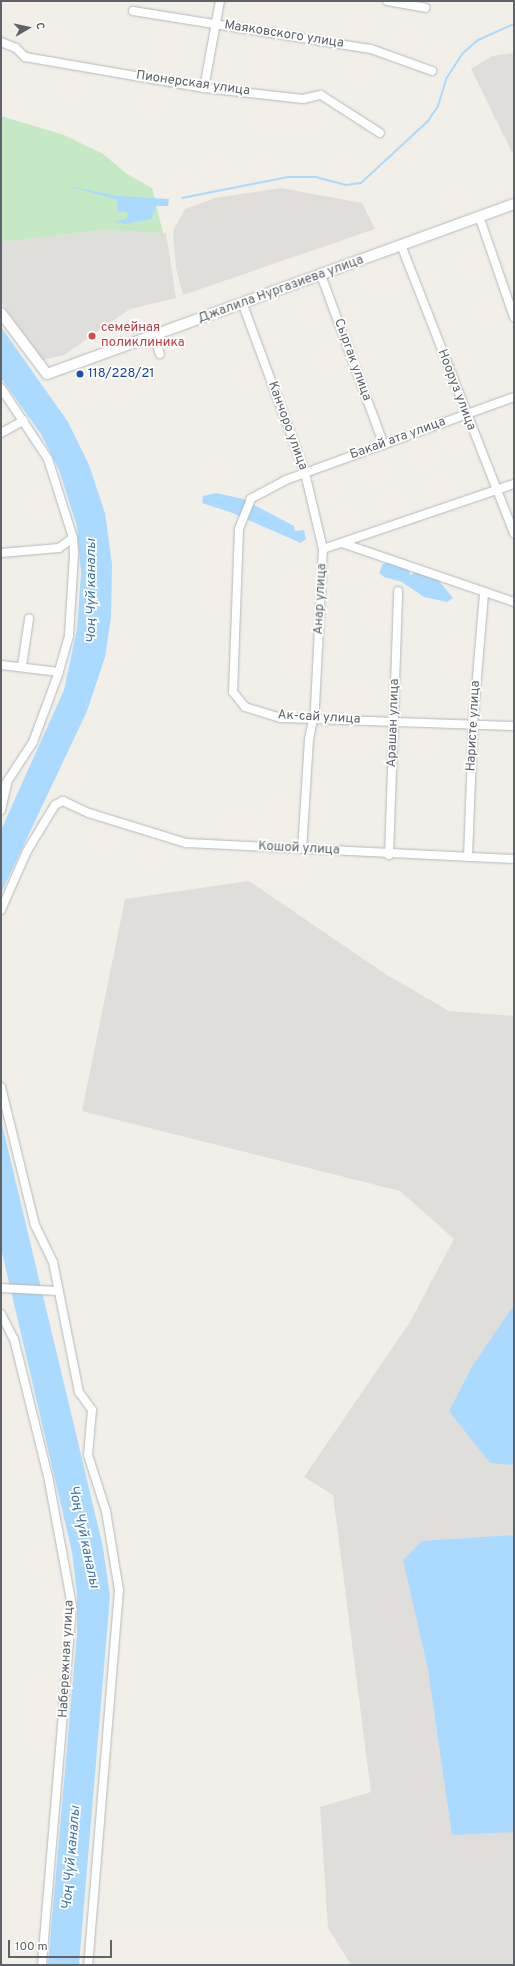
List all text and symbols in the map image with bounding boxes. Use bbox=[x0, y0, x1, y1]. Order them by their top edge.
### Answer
north arrow bbox=[8, 8, 48, 48]
street label: Маяковского улица bbox=[223, 18, 345, 52]
text: С bbox=[32, 22, 47, 31]
street label: Пионерская улица bbox=[135, 68, 251, 100]
street label: Джалила Нургазиева улица bbox=[196, 253, 366, 327]
street label: Сыргак улица bbox=[330, 317, 374, 403]
place label: семейная поликлиника bbox=[101, 321, 185, 352]
marker: семейная поликлиника bbox=[86, 330, 98, 342]
street label: Нооруз улица bbox=[433, 347, 479, 433]
place label: 118/228/21 bbox=[88, 366, 154, 382]
marker: 118/228/21 bbox=[75, 369, 85, 379]
street label: Канчоро улица bbox=[264, 380, 310, 472]
street label: Бакай ата улица bbox=[348, 414, 448, 464]
water label: Чоң Чүй каналы bbox=[84, 539, 100, 643]
street label: Анар улица bbox=[311, 563, 331, 635]
street label: Арашан улица bbox=[385, 678, 403, 768]
street label: Наристе улица bbox=[464, 680, 484, 772]
street label: Ак-сай улица bbox=[277, 708, 361, 728]
street label: Кошой улица bbox=[258, 839, 340, 859]
water label: Чоң Чүй каналы bbox=[64, 1484, 102, 1590]
street label: Набережная улица bbox=[56, 1600, 78, 1718]
water label: Чоң Чүй каналы bbox=[59, 1805, 85, 1911]
scale bar bbox=[10, 1932, 114, 1958]
text: 100 m bbox=[15, 1939, 48, 1955]

